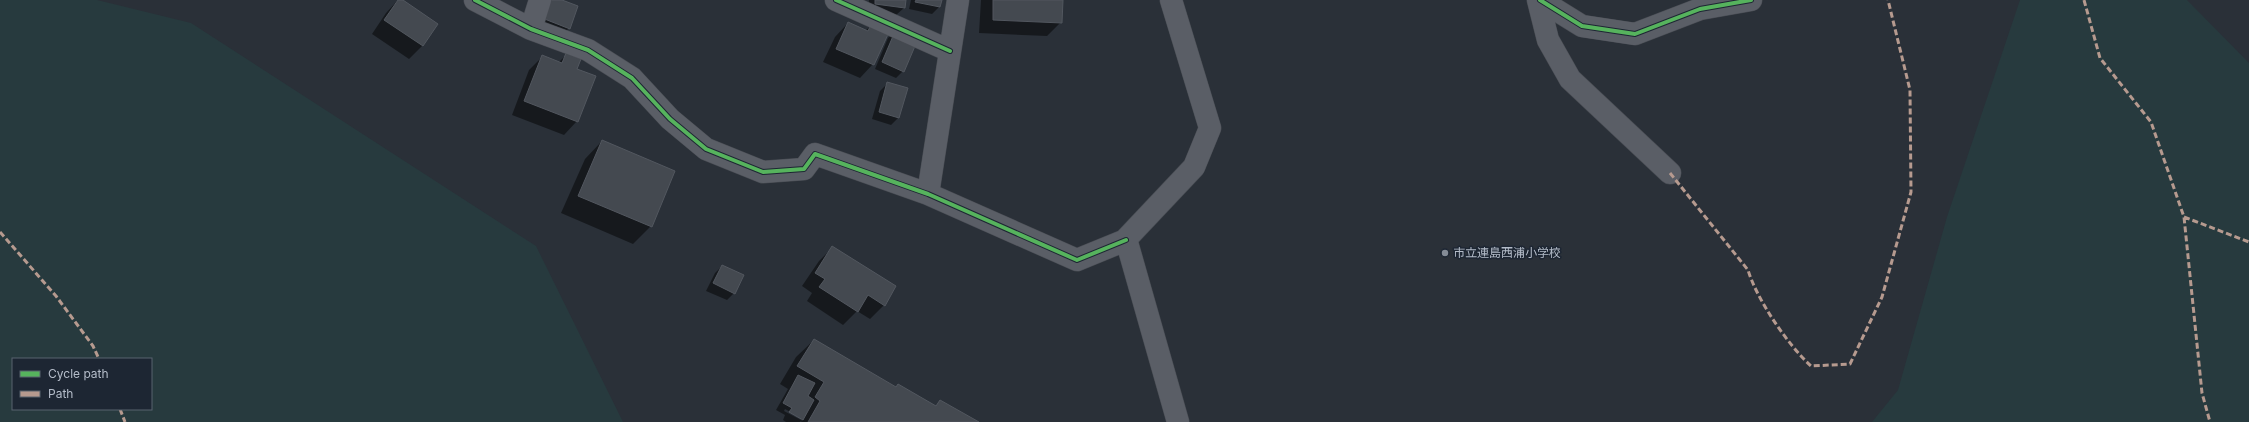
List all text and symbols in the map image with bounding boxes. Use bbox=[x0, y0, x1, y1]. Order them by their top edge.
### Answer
place label: 市立連島西浦小学校 bbox=[1453, 245, 1561, 260]
marker: 市立連島西浦小学校 bbox=[1440, 248, 1450, 258]
legend bbox=[12, 358, 152, 410]
text: Cycle path bbox=[48, 366, 109, 381]
text: Path bbox=[48, 386, 73, 401]

